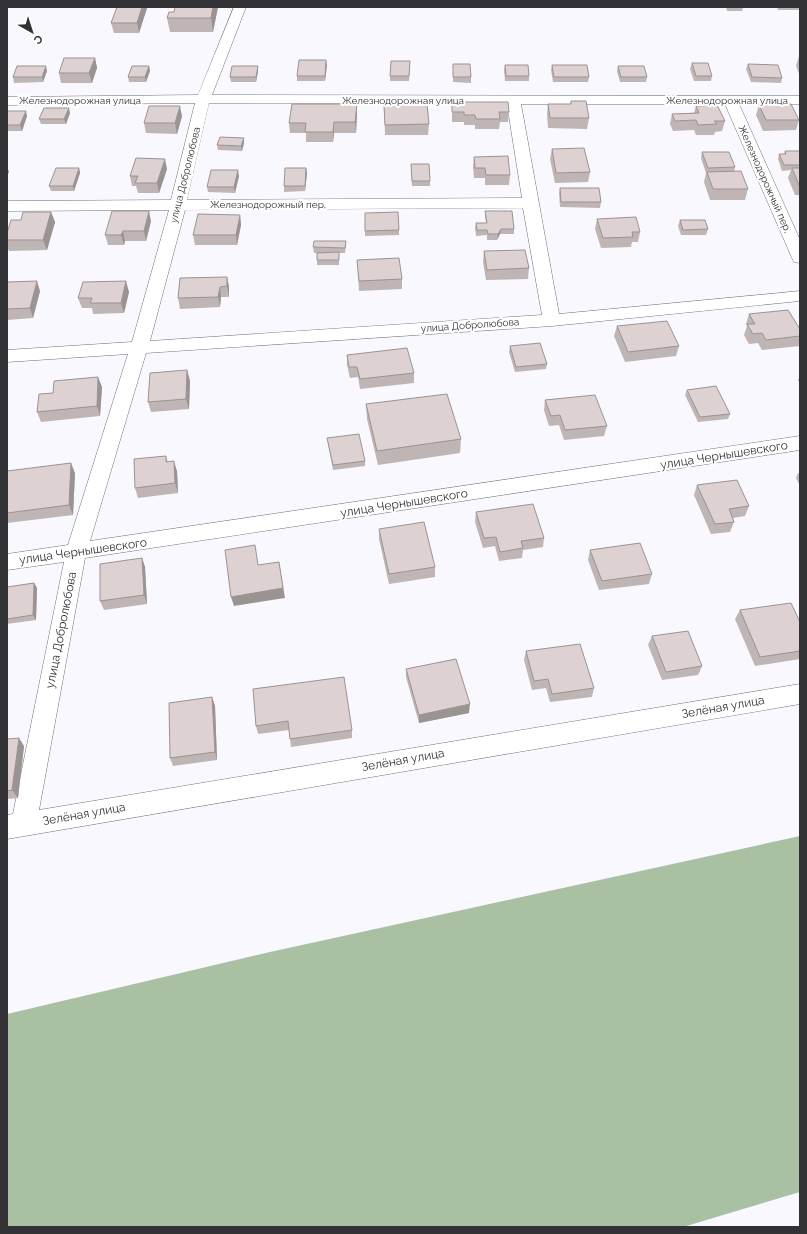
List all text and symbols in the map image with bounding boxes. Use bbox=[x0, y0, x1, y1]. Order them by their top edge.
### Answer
north arrow bbox=[12, 12, 52, 52]
text: С bbox=[31, 32, 45, 47]
street label: Железнодорожная улица bbox=[19, 95, 141, 106]
street label: Железнодорожная улица bbox=[342, 95, 464, 106]
street label: Железнодорожная улица bbox=[666, 95, 788, 106]
street label: Железнодорожный пер, bbox=[736, 124, 794, 234]
street label: улица Добролюбова bbox=[168, 126, 202, 224]
street label: Железнодорожный пер, bbox=[210, 199, 326, 210]
street label: улица Добролюбова bbox=[420, 316, 520, 334]
street label: улица Чернышевского bbox=[659, 438, 789, 472]
street label: улица Чернышевского bbox=[339, 486, 469, 520]
street label: улица Чернышевского bbox=[18, 535, 148, 567]
street label: улица Добролюбова bbox=[43, 570, 79, 690]
street label: Зелёная улица bbox=[680, 693, 766, 721]
street label: Зелёная улица bbox=[360, 746, 446, 774]
street label: Зелёная улица bbox=[41, 800, 127, 828]

